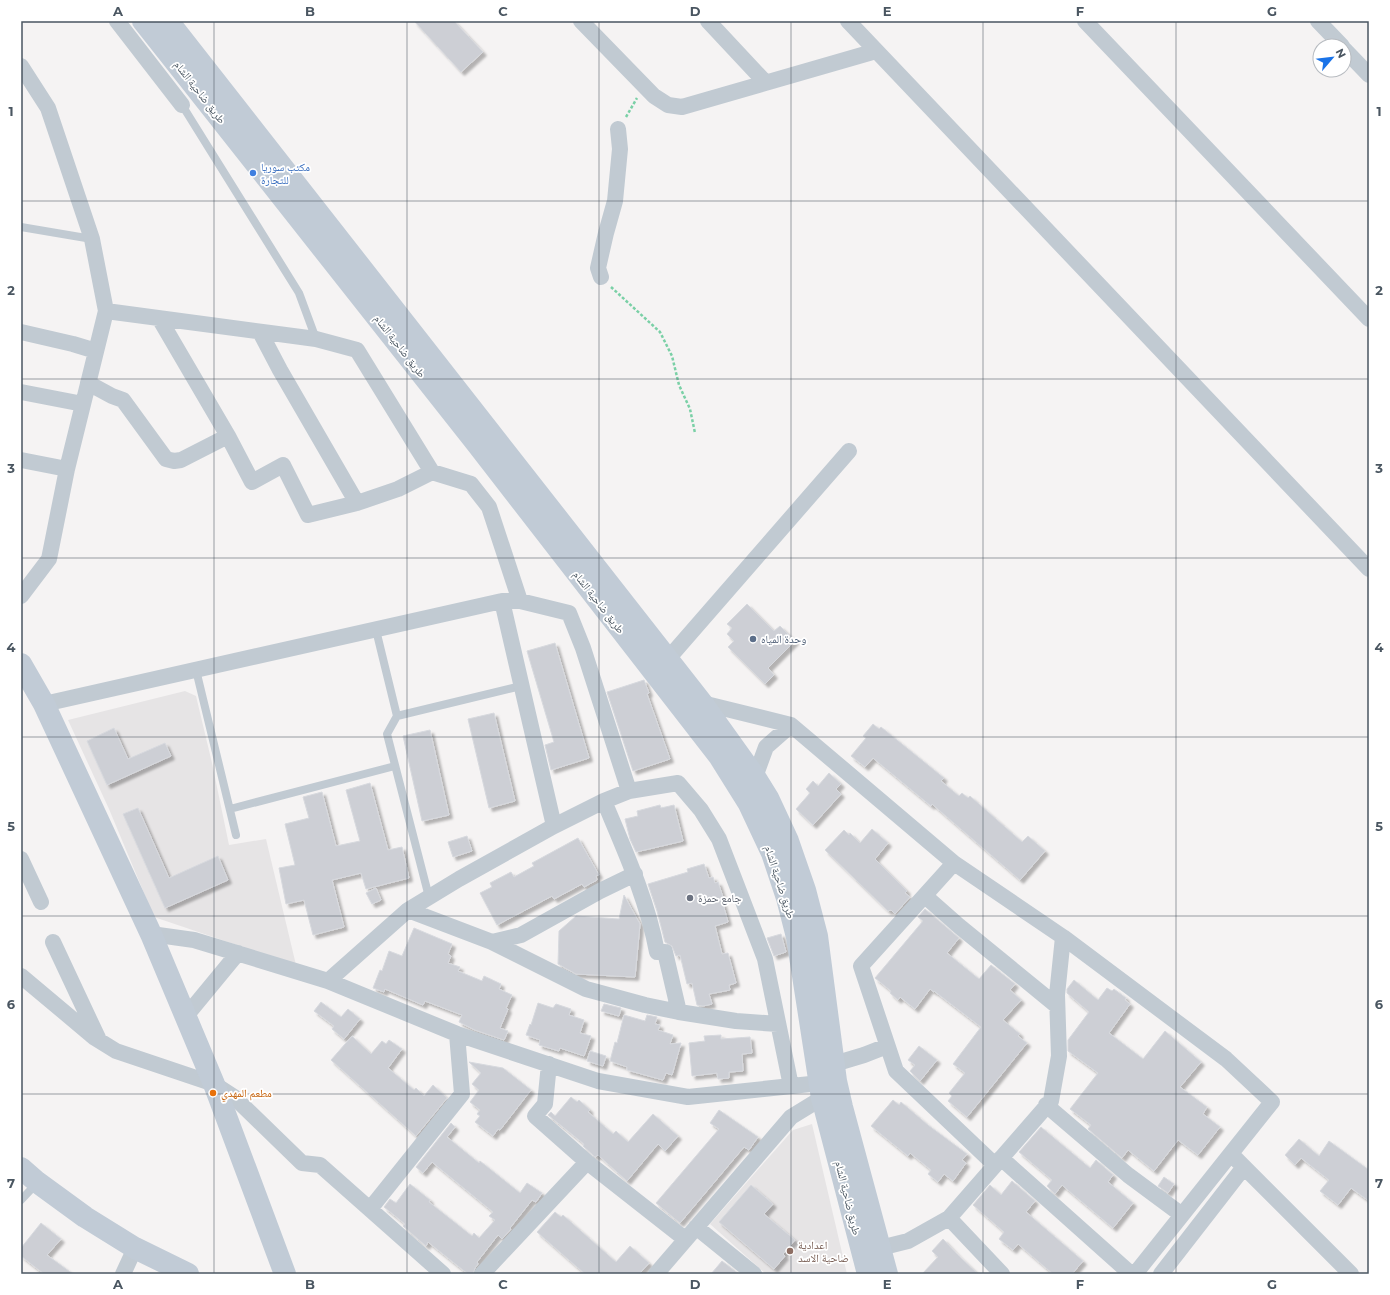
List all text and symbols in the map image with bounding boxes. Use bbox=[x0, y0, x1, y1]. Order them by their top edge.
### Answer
text: A bbox=[112, 3, 124, 19]
text: B bbox=[305, 3, 315, 19]
text: C bbox=[498, 3, 508, 19]
text: D bbox=[690, 3, 701, 19]
text: E bbox=[883, 3, 892, 19]
text: F bbox=[1076, 3, 1084, 19]
text: G bbox=[1267, 3, 1277, 19]
north arrow bbox=[1312, 38, 1352, 78]
text: N bbox=[1333, 46, 1349, 61]
street label: طريق ضاحية الشام bbox=[171, 58, 229, 126]
text: 1 bbox=[8, 103, 14, 119]
text: 1 bbox=[1376, 103, 1382, 119]
place label: مكتب سوريا للتجارة bbox=[261, 160, 310, 187]
marker: مكتب سوريا للتجارة bbox=[248, 168, 258, 178]
text: 2 bbox=[7, 282, 15, 298]
text: 2 bbox=[1375, 282, 1383, 298]
street label: طريق ضاحية الشام bbox=[371, 312, 429, 380]
text: 3 bbox=[6, 460, 15, 476]
text: 3 bbox=[1374, 460, 1383, 476]
street label: طريق ضاحية الشام bbox=[570, 568, 628, 636]
place label: وحدة المياه bbox=[761, 632, 806, 646]
marker: وحدة المياه bbox=[748, 634, 758, 644]
text: 4 bbox=[7, 639, 16, 655]
text: 4 bbox=[1375, 639, 1384, 655]
text: 5 bbox=[7, 818, 15, 834]
text: 5 bbox=[1375, 818, 1383, 834]
street label: طريق ضاحية الشام bbox=[762, 844, 798, 920]
place label: جامع حمزة bbox=[698, 891, 741, 905]
marker: جامع حمزة bbox=[685, 893, 695, 903]
text: 6 bbox=[7, 996, 16, 1012]
text: 6 bbox=[1375, 996, 1384, 1012]
place label: مطعم المهدي bbox=[221, 1086, 272, 1102]
marker: مطعم المهدي bbox=[208, 1088, 218, 1098]
street label: طريق ضاحية الشام bbox=[832, 1159, 864, 1237]
text: 7 bbox=[7, 1175, 15, 1191]
text: 7 bbox=[1375, 1175, 1383, 1191]
place label: اعدادية ضاحية الاسد bbox=[798, 1238, 849, 1265]
marker: اعدادية ضاحية الاسد bbox=[785, 1246, 795, 1256]
text: A bbox=[112, 1276, 124, 1292]
text: B bbox=[305, 1276, 315, 1292]
text: C bbox=[498, 1276, 508, 1292]
text: D bbox=[690, 1276, 701, 1292]
text: E bbox=[883, 1276, 892, 1292]
text: F bbox=[1076, 1276, 1084, 1292]
text: G bbox=[1267, 1276, 1277, 1292]

